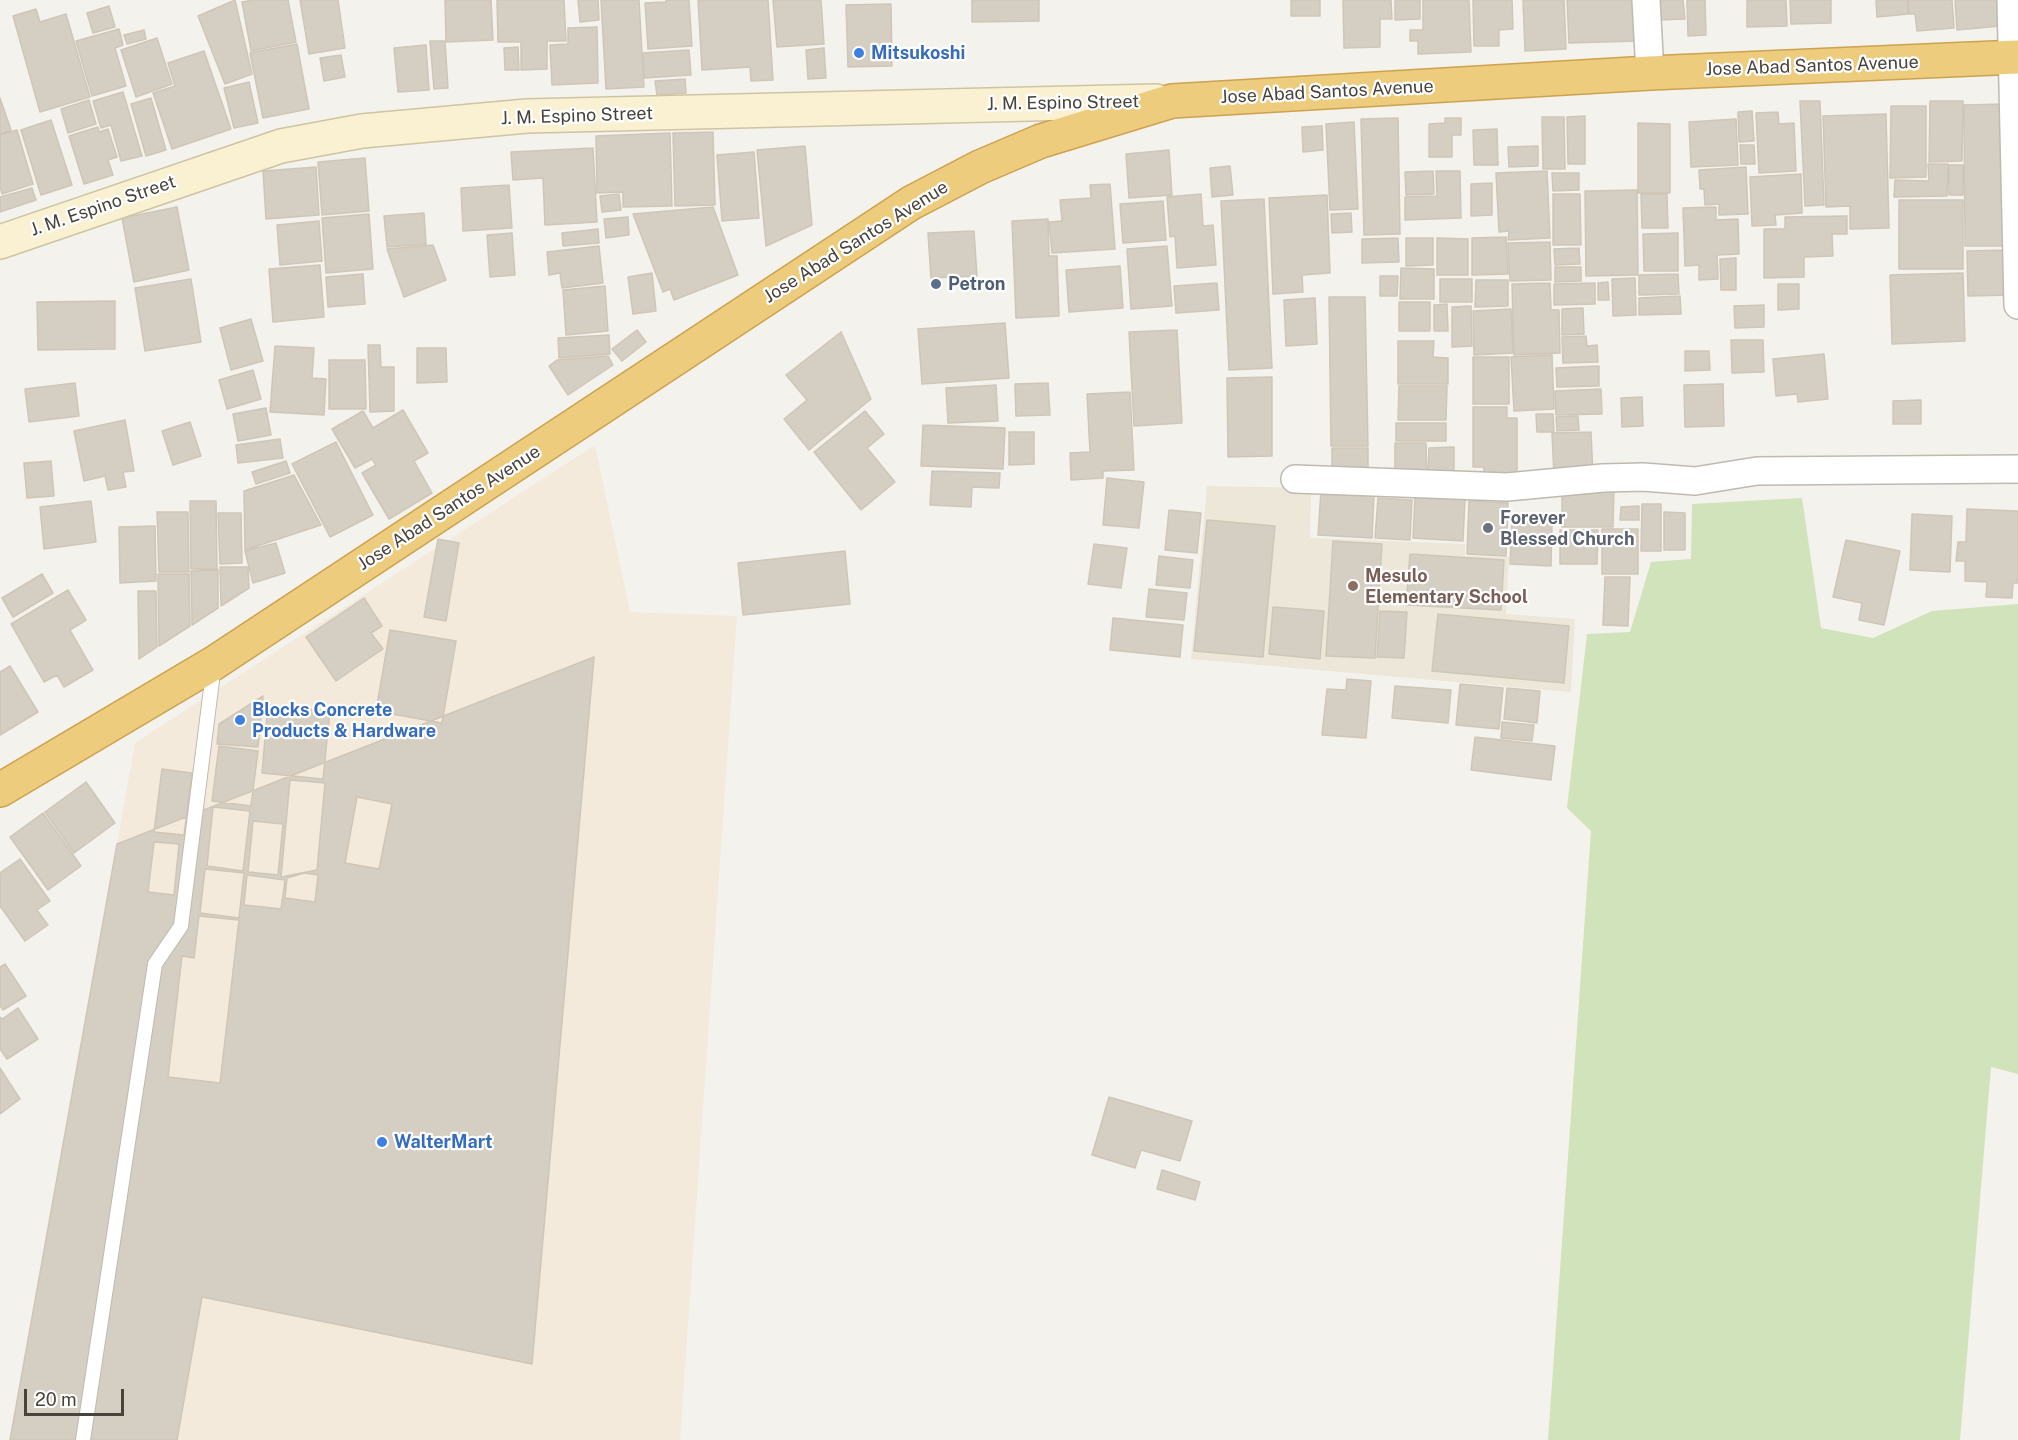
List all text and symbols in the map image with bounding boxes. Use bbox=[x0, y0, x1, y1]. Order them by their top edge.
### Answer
place label: Mitsukoshi bbox=[871, 42, 965, 64]
marker: Mitsukoshi bbox=[852, 46, 866, 60]
street label: Jose Abad Santos Avenue bbox=[1705, 51, 1919, 81]
street label: Jose Abad Santos Avenue bbox=[1220, 76, 1434, 108]
street label: J. M. Espino Street bbox=[987, 91, 1139, 115]
street label: J. M. Espino Street bbox=[500, 103, 654, 129]
street label: J. M. Espino Street bbox=[27, 171, 179, 241]
street label: Jose Abad Santos Avenue bbox=[760, 176, 952, 308]
place label: Petron bbox=[948, 273, 1005, 295]
marker: Petron bbox=[929, 277, 943, 291]
street label: Jose Abad Santos Avenue bbox=[354, 441, 544, 575]
place label: Forever Blessed Church bbox=[1500, 507, 1635, 550]
marker: Forever Blessed Church bbox=[1481, 521, 1495, 535]
place label: Mesulo Elementary School bbox=[1365, 565, 1528, 608]
marker: Mesulo Elementary School bbox=[1346, 579, 1360, 593]
place label: Blocks Concrete Products & Hardware bbox=[252, 699, 436, 742]
marker: Blocks Concrete Products & Hardware bbox=[233, 713, 247, 727]
place label: WalterMart bbox=[394, 1131, 492, 1153]
marker: WalterMart bbox=[375, 1135, 389, 1149]
scale bar bbox=[27, 1377, 128, 1415]
text: 20 m bbox=[35, 1389, 77, 1410]

